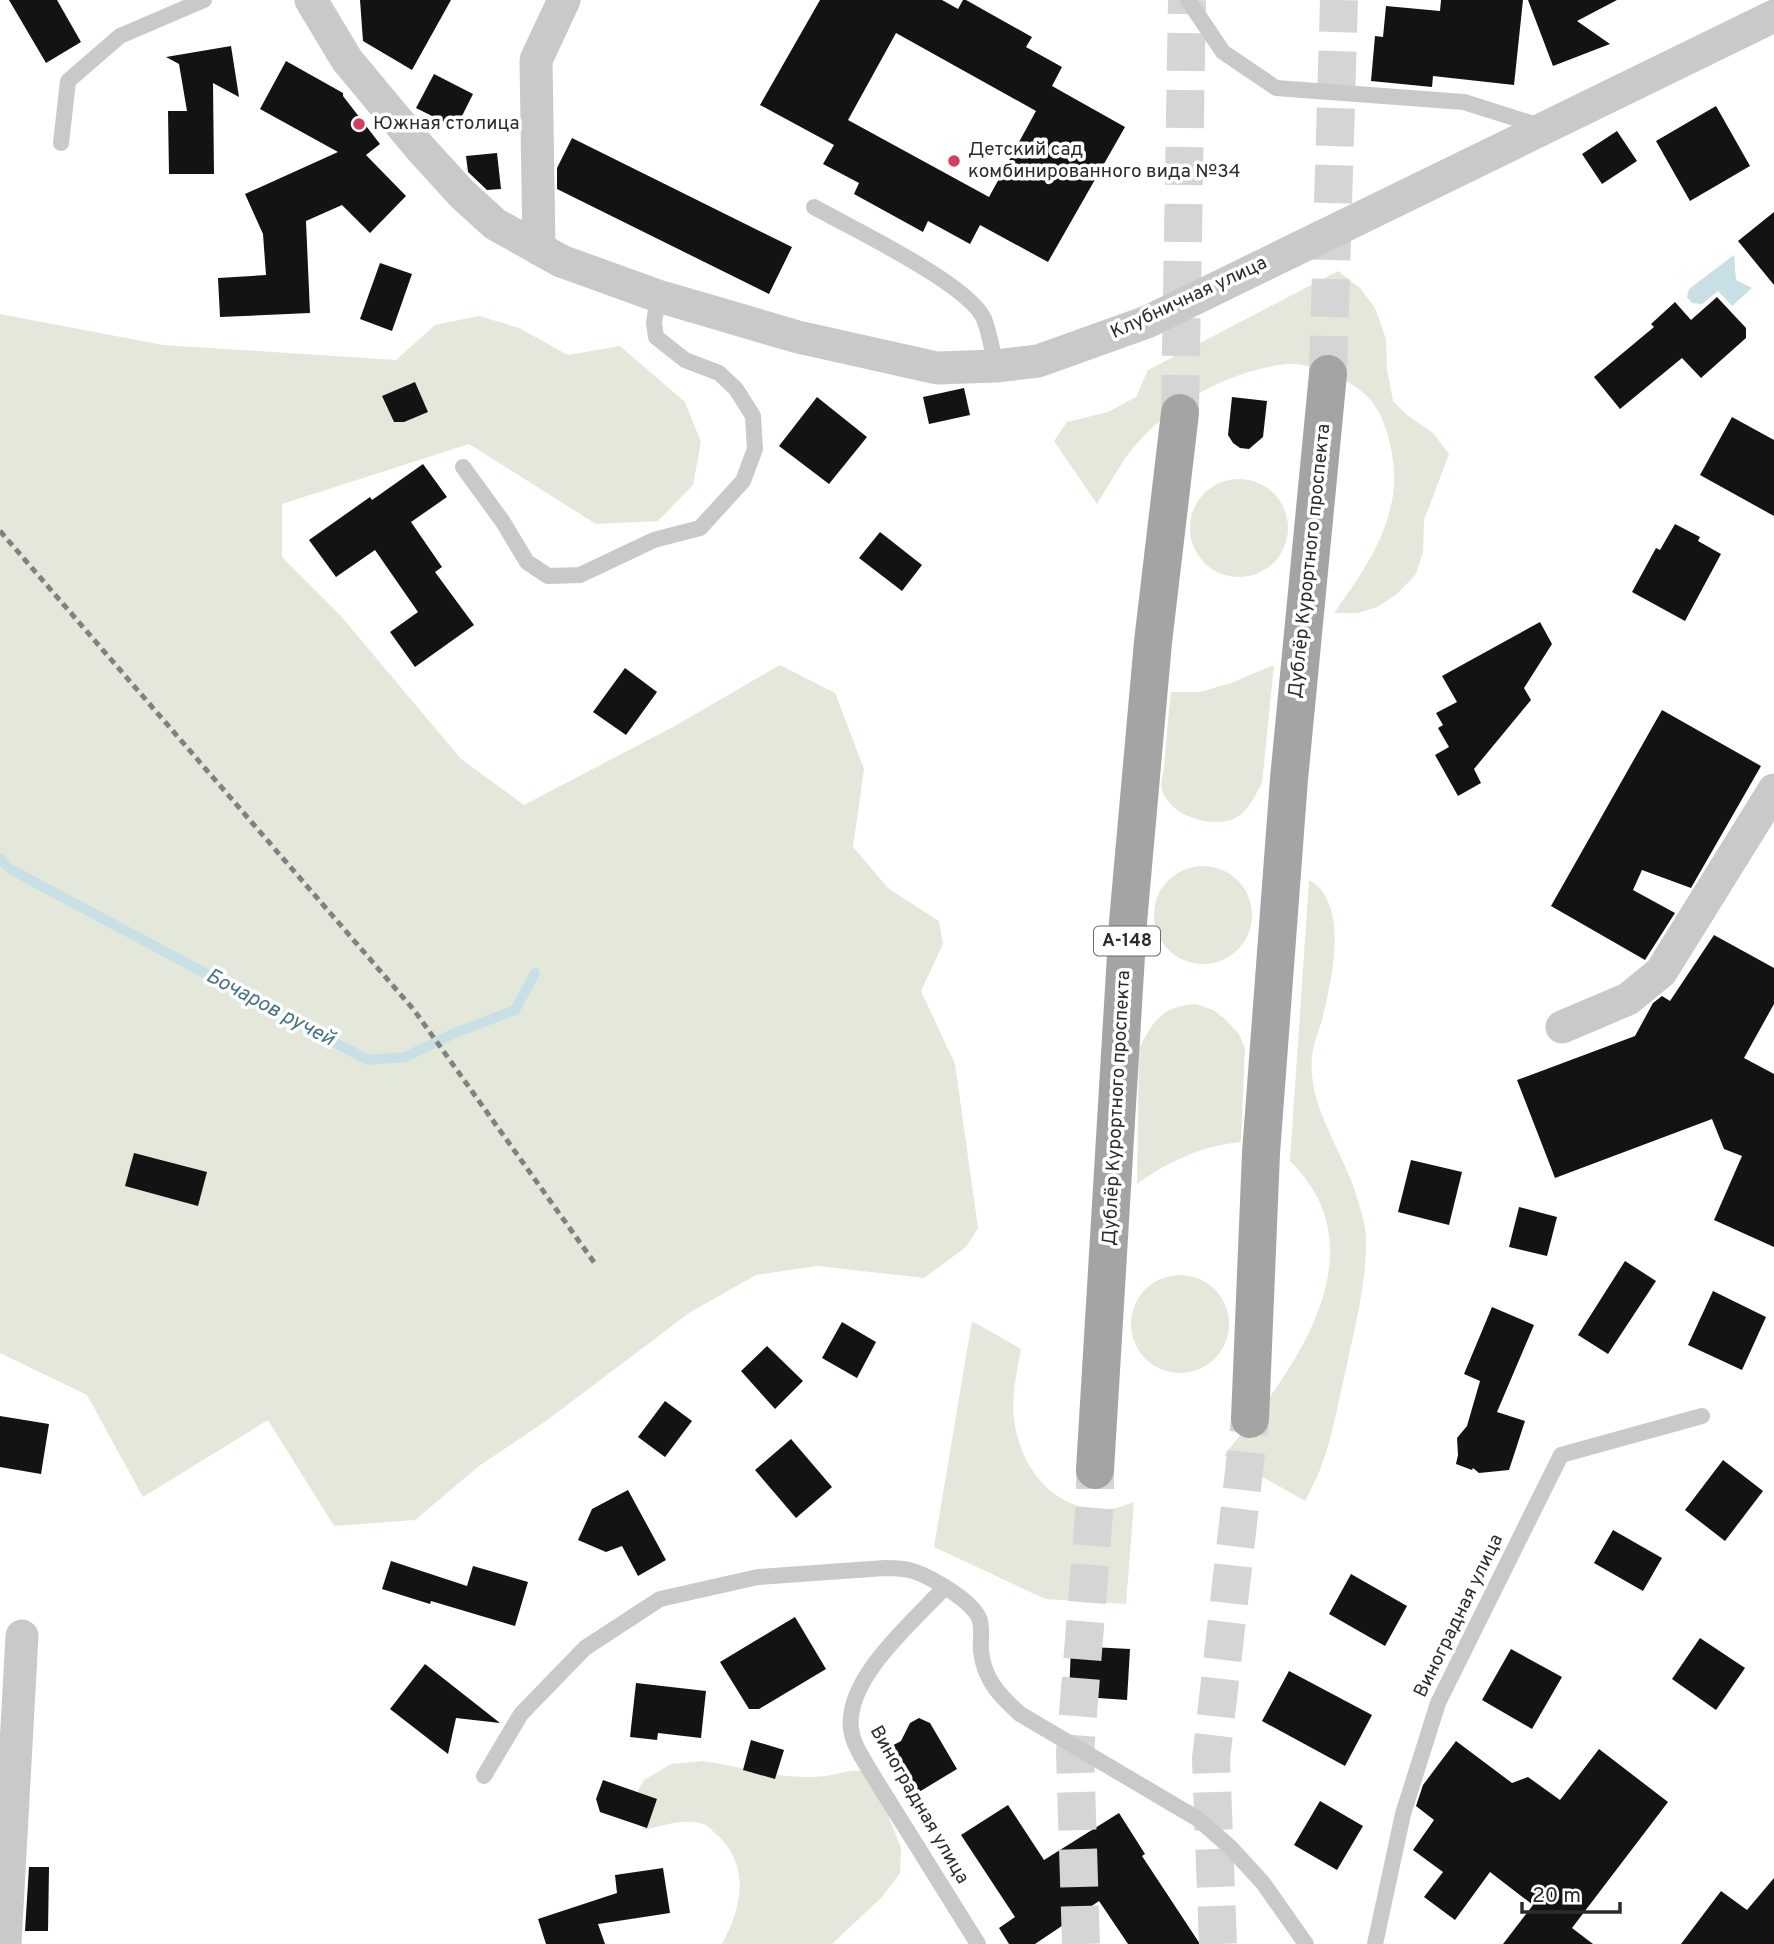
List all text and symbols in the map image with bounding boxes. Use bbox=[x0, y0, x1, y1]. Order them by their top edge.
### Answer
place label: Южная столица bbox=[373, 112, 519, 136]
marker: Южная столица bbox=[351, 116, 367, 132]
place label: Детский сад комбинированного вида №34 bbox=[968, 138, 1241, 184]
marker: Детский сад комбинированного вида №34 bbox=[946, 153, 962, 169]
street label: Клубничная улица bbox=[1107, 251, 1271, 345]
street label: Дублёр Курортного проспекта bbox=[1284, 422, 1336, 700]
road number: А-148 bbox=[1094, 926, 1160, 956]
water label: Бочаров ручей bbox=[201, 963, 340, 1054]
street label: Дублёр Курортного проспекта bbox=[1098, 970, 1136, 1246]
street label: Виноградная улица bbox=[1409, 1530, 1509, 1702]
street label: Виноградная улица bbox=[864, 1722, 974, 1888]
scale bar bbox=[1522, 1870, 1620, 1914]
text: 20 m bbox=[1532, 1883, 1581, 1910]

